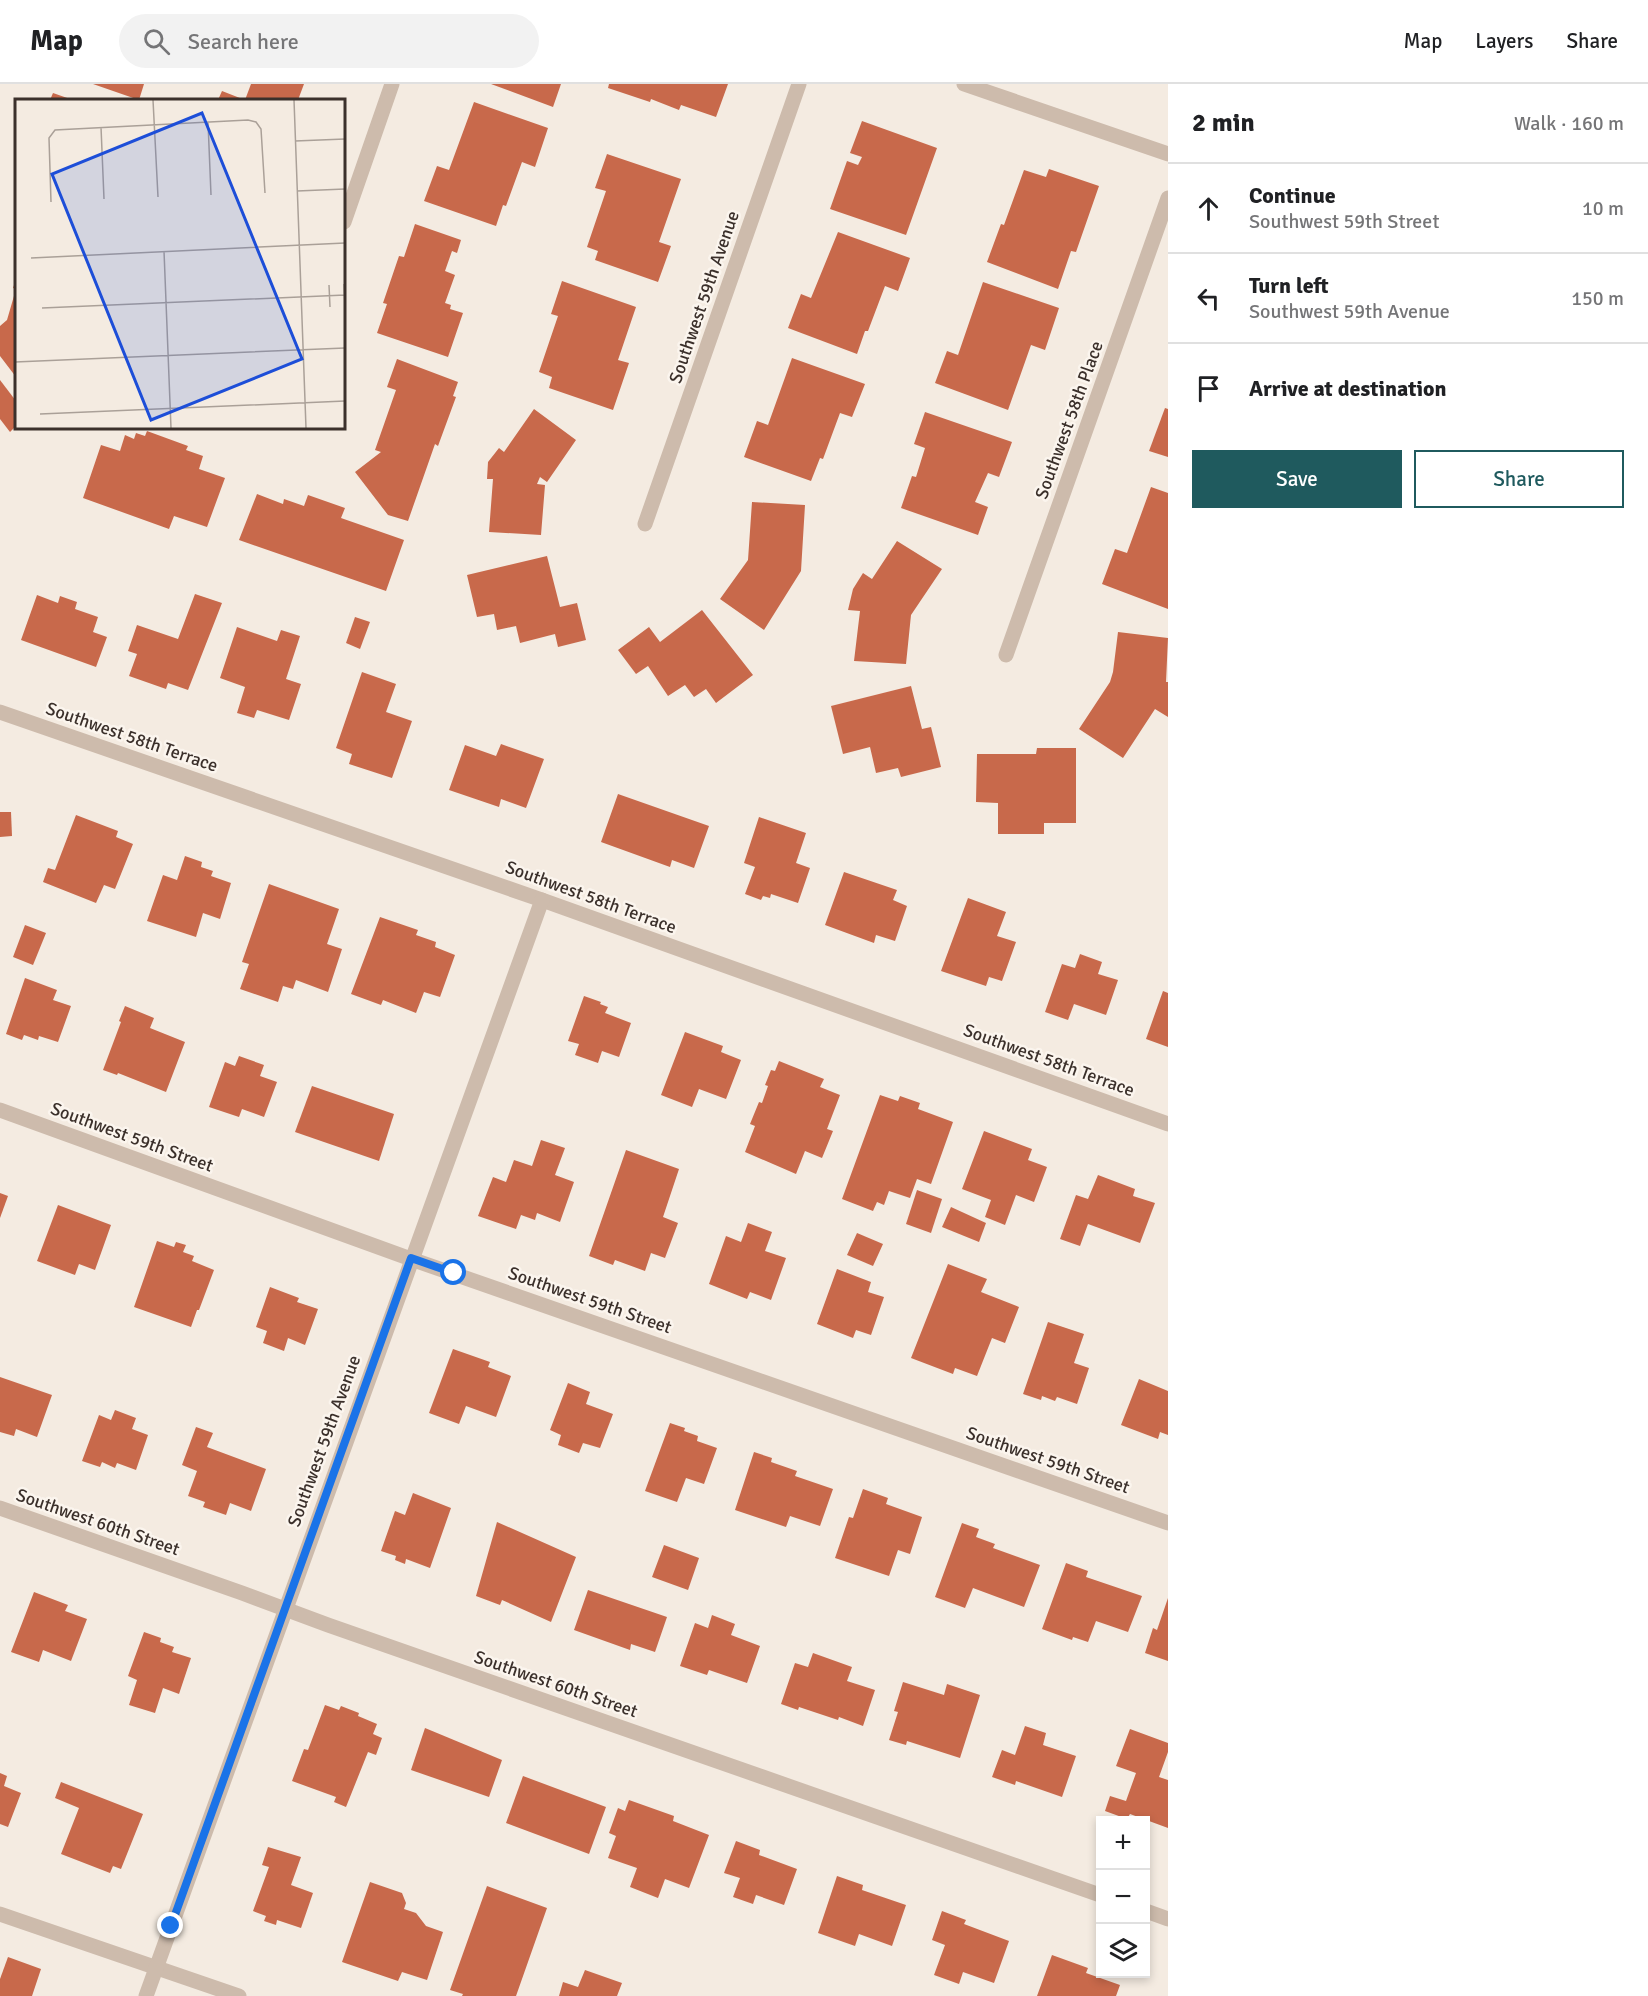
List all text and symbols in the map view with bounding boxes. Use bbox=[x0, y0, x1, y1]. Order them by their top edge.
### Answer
search box bbox=[119, 14, 539, 68]
text: Map bbox=[30, 24, 83, 58]
icon: search bbox=[140, 25, 173, 58]
text: Search here bbox=[188, 28, 299, 55]
text: Map bbox=[1404, 28, 1442, 54]
text: Layers bbox=[1475, 28, 1533, 54]
text: Share bbox=[1566, 28, 1618, 54]
inset map bbox=[15, 99, 345, 429]
text: 2 min bbox=[1192, 107, 1255, 139]
text: Walk · 160 m bbox=[1514, 111, 1624, 136]
text: Continue bbox=[1249, 182, 1336, 209]
icon: ahead bbox=[1192, 192, 1225, 225]
text: 10 m bbox=[1582, 196, 1624, 221]
street label: Southwest 59th Avenue bbox=[664, 208, 744, 386]
text: Southwest 59th Street bbox=[1249, 209, 1439, 234]
text: Turn left bbox=[1249, 272, 1329, 299]
icon: left bbox=[1192, 282, 1225, 315]
text: 150 m bbox=[1571, 286, 1624, 311]
text: Southwest 59th Avenue bbox=[1249, 299, 1450, 324]
street label: Southwest 58th Place bbox=[1030, 338, 1108, 502]
icon: arrive bbox=[1192, 372, 1225, 405]
text: Arrive at destination bbox=[1249, 375, 1446, 402]
button: Save bbox=[1192, 450, 1402, 508]
button: Share bbox=[1414, 450, 1624, 508]
street label: Southwest 58th Terrace bbox=[43, 697, 221, 777]
street label: Southwest 58th Terrace bbox=[502, 856, 680, 938]
street label: Southwest 58th Terrace bbox=[960, 1019, 1138, 1101]
street label: Southwest 59th Street bbox=[48, 1097, 216, 1177]
route start bbox=[440, 1259, 466, 1285]
street label: Southwest 59th Street bbox=[505, 1262, 675, 1338]
street label: Southwest 59th Avenue bbox=[283, 1352, 365, 1530]
street label: Southwest 59th Street bbox=[963, 1422, 1133, 1498]
street label: Southwest 60th Street bbox=[13, 1484, 183, 1560]
street label: Southwest 60th Street bbox=[471, 1646, 641, 1722]
map controls bbox=[1096, 1816, 1150, 1978]
button: + bbox=[1096, 1816, 1150, 1870]
button: − bbox=[1096, 1870, 1150, 1924]
route end bbox=[157, 1912, 183, 1938]
button: layers bbox=[1096, 1924, 1150, 1978]

